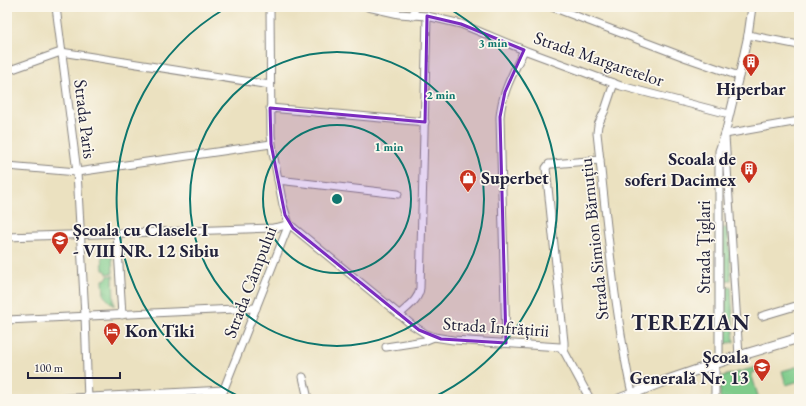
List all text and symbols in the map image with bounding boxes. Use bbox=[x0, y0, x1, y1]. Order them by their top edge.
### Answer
street label: Strada Margaretelor bbox=[531, 25, 667, 92]
text: 3 min bbox=[478, 35, 508, 51]
building icon: Hiperbar bbox=[741, 52, 761, 77]
place label: Hiperbar bbox=[716, 77, 786, 100]
street label: Strada Paris bbox=[69, 78, 102, 160]
text: 2 min bbox=[426, 87, 456, 103]
text: 1 min bbox=[374, 139, 404, 155]
place label: Scoala de soferi Dacimex bbox=[625, 147, 736, 191]
street label: Strada Simion Bărnuțiu bbox=[574, 156, 613, 321]
building icon: Scoala de soferi Dacimex bbox=[739, 159, 759, 184]
place label: Superbet bbox=[481, 166, 549, 189]
shop icon: Superbet bbox=[458, 168, 478, 193]
centre of rings bbox=[330, 192, 344, 206]
street label: Strada Țiglari bbox=[692, 200, 715, 294]
place label: Școala cu Clasele I - VIII NR. 12 Sibiu bbox=[73, 218, 219, 262]
street label: Strada Câmpului bbox=[218, 222, 282, 341]
school or university icon: Școala cu Clasele I - VIII NR. 12 Sibiu bbox=[50, 230, 70, 255]
district label: TEREZIAN bbox=[631, 308, 751, 337]
street label: Strada Înfrățirii bbox=[442, 311, 551, 342]
place label: Kon Tiki bbox=[125, 319, 195, 342]
hotel icon: Kon Tiki bbox=[102, 321, 122, 346]
place label: Școala Generală Nr. 13 bbox=[630, 345, 749, 389]
scale bar bbox=[28, 354, 120, 380]
school or university icon: Școala Generală Nr. 13 bbox=[752, 357, 772, 382]
text: 100 m bbox=[34, 360, 64, 376]

